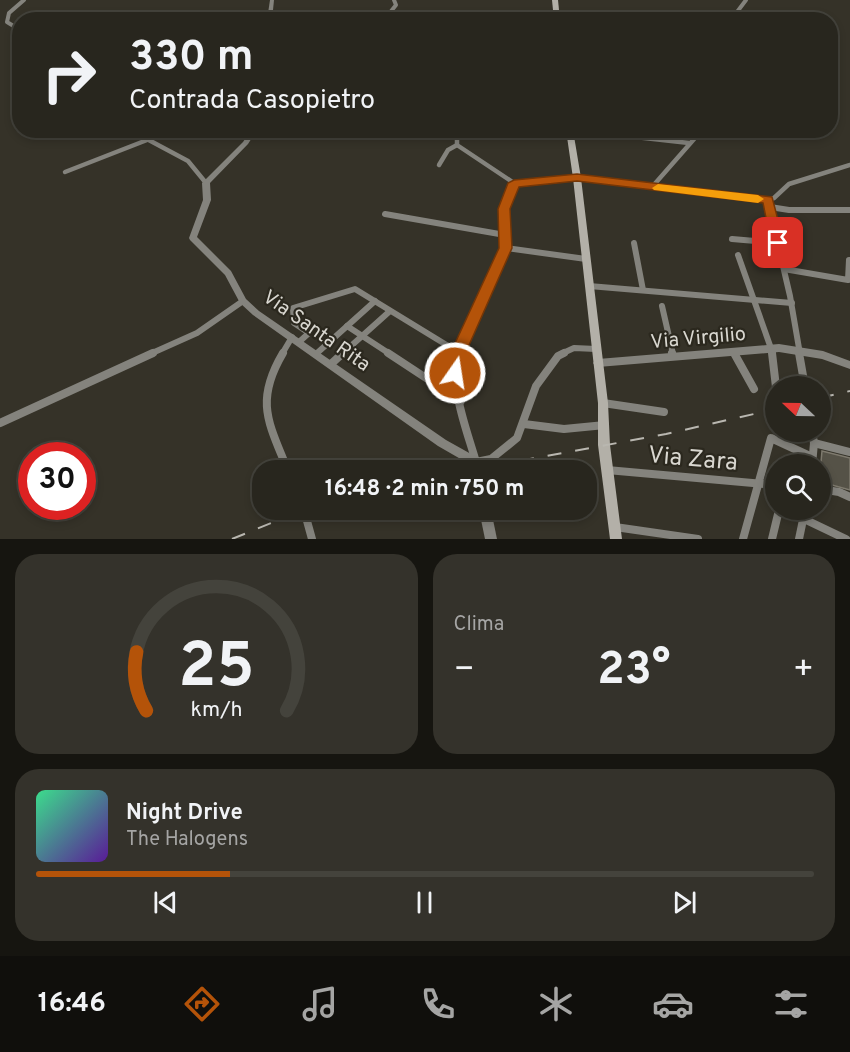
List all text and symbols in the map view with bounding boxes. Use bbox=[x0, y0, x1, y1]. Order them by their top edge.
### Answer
text: 330 m bbox=[129, 32, 254, 85]
icon: right bbox=[30, 36, 108, 114]
text: Contrada Casopietro bbox=[129, 84, 375, 118]
pin bbox=[752, 217, 803, 268]
icon: arrive bbox=[761, 226, 794, 259]
street label: Via Santa Rita bbox=[257, 285, 375, 378]
street label: Via Virgilio bbox=[649, 322, 747, 356]
position arrow bbox=[423, 341, 487, 405]
north arrow bbox=[765, 376, 831, 442]
map controls bbox=[765, 376, 831, 520]
street label: Via Zara bbox=[647, 441, 739, 479]
speed limit sign: 30 bbox=[18, 442, 96, 520]
button: search bbox=[765, 454, 831, 520]
text: 16:48 · 2 min · 750 m bbox=[325, 476, 524, 503]
text: Clima bbox=[454, 612, 504, 638]
text: 25 bbox=[178, 630, 254, 709]
text: 23° bbox=[597, 643, 670, 700]
text: − bbox=[454, 650, 475, 692]
text: + bbox=[793, 650, 814, 692]
text: km/h bbox=[190, 697, 242, 724]
text: Night Drive bbox=[126, 800, 243, 827]
text: The Halogens bbox=[126, 827, 248, 853]
icon: previous bbox=[149, 886, 182, 919]
icon: pause bbox=[408, 886, 441, 919]
icon: next bbox=[668, 886, 701, 919]
icon: directions bbox=[181, 983, 223, 1025]
icon: music bbox=[299, 983, 341, 1025]
icon: phone bbox=[417, 983, 459, 1025]
icon: climate bbox=[535, 983, 577, 1025]
icon: car bbox=[652, 983, 694, 1025]
icon: filters bbox=[770, 983, 812, 1025]
text: 16:46 bbox=[38, 987, 106, 1021]

